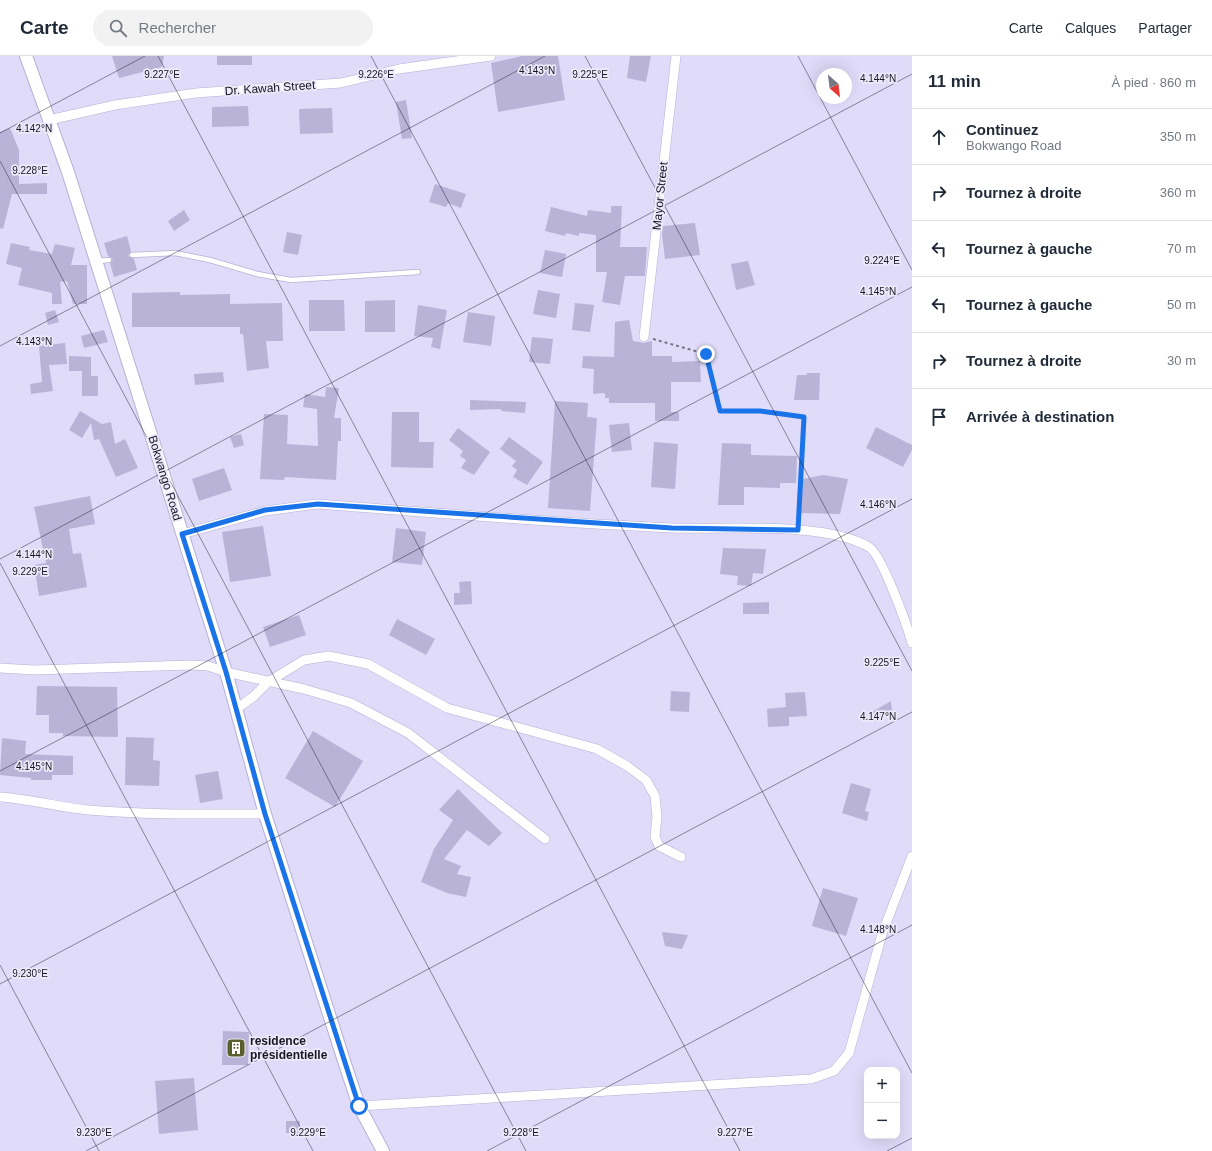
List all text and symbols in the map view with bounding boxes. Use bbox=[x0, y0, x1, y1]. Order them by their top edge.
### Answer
search box bbox=[93, 10, 373, 46]
text: Carte bbox=[20, 17, 69, 38]
icon: search bbox=[107, 17, 129, 39]
text: Rechercher bbox=[139, 19, 216, 36]
text: Carte bbox=[1009, 20, 1043, 36]
text: Calques bbox=[1065, 20, 1116, 36]
text: Partager bbox=[1138, 20, 1192, 36]
text: 4.143°N bbox=[519, 65, 555, 76]
north arrow bbox=[816, 68, 852, 104]
text: 9.227°E bbox=[144, 69, 180, 80]
text: 9.226°E bbox=[358, 69, 394, 80]
text: 9.225°E bbox=[572, 69, 608, 80]
text: 11 min bbox=[928, 72, 981, 91]
text: 4.144°N bbox=[860, 73, 896, 84]
text: À pied · 860 m bbox=[1111, 75, 1196, 90]
street label: Dr. Kawah Street bbox=[224, 78, 316, 98]
text: Continuez bbox=[966, 121, 1039, 138]
text: 4.142°N bbox=[16, 123, 52, 134]
icon: ahead bbox=[928, 126, 950, 148]
text: 350 m bbox=[1160, 129, 1196, 144]
text: Bokwango Road bbox=[966, 138, 1061, 153]
street label: Mayor Street bbox=[649, 160, 671, 231]
text: 9.228°E bbox=[12, 165, 48, 176]
icon: right bbox=[928, 182, 950, 204]
text: Tournez à droite bbox=[966, 184, 1082, 201]
text: 360 m bbox=[1160, 185, 1196, 200]
icon: left bbox=[928, 238, 950, 260]
text: Tournez à gauche bbox=[966, 240, 1092, 257]
text: 70 m bbox=[1167, 241, 1196, 256]
text: 9.224°E bbox=[864, 255, 900, 266]
text: 4.145°N bbox=[860, 286, 896, 297]
icon: left bbox=[928, 294, 950, 316]
text: Tournez à gauche bbox=[966, 296, 1092, 313]
text: 50 m bbox=[1167, 297, 1196, 312]
text: 4.143°N bbox=[16, 336, 52, 347]
route end bbox=[697, 345, 715, 363]
icon: right bbox=[928, 350, 950, 372]
text: Tournez à droite bbox=[966, 352, 1082, 369]
text: 30 m bbox=[1167, 353, 1196, 368]
icon: arrive bbox=[928, 406, 950, 428]
text: Arrivée à destination bbox=[966, 408, 1114, 425]
street label: Bokwango Road bbox=[145, 434, 185, 522]
text: 4.146°N bbox=[860, 499, 896, 510]
text: 4.144°N bbox=[16, 549, 52, 560]
text: 9.229°E bbox=[12, 566, 48, 577]
text: 9.225°E bbox=[864, 657, 900, 668]
text: 4.147°N bbox=[860, 711, 896, 722]
text: 4.145°N bbox=[16, 761, 52, 772]
text: 4.148°N bbox=[860, 924, 896, 935]
text: 9.230°E bbox=[12, 968, 48, 979]
place label: residence présidentielle bbox=[250, 1034, 328, 1062]
building icon: residence présidentielle bbox=[225, 1037, 247, 1059]
map controls bbox=[864, 1067, 900, 1139]
button: + bbox=[864, 1067, 900, 1103]
route start bbox=[350, 1097, 368, 1115]
button: − bbox=[864, 1103, 900, 1139]
text: 9.230°E bbox=[76, 1127, 112, 1138]
text: 9.229°E bbox=[290, 1127, 326, 1138]
text: 9.228°E bbox=[503, 1127, 539, 1138]
text: 9.227°E bbox=[717, 1127, 753, 1138]

